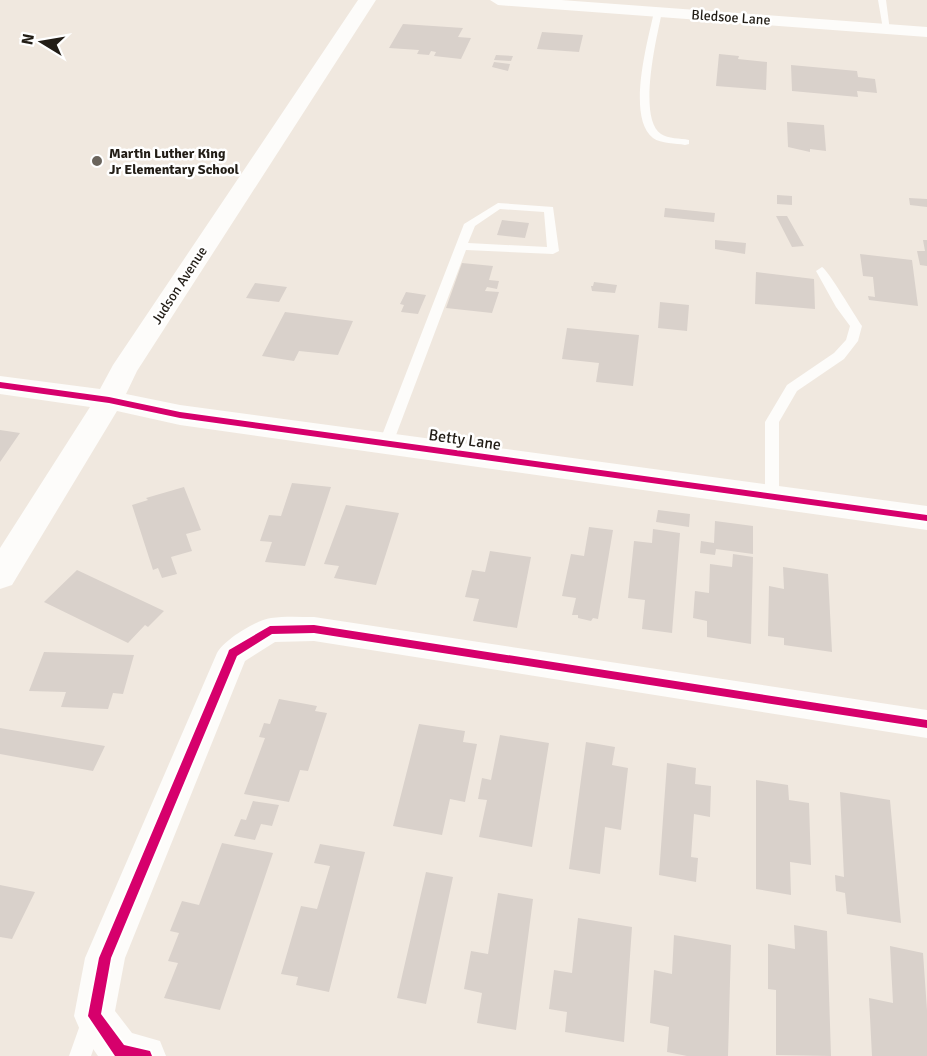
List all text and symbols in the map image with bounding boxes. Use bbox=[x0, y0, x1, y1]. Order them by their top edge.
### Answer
street label: Bledsoe Lane bbox=[691, 6, 771, 29]
north arrow bbox=[12, 12, 72, 72]
text: N bbox=[17, 32, 39, 47]
place label: Martin Luther King Jr Elementary School bbox=[109, 145, 240, 178]
marker: Martin Luther King Jr Elementary School bbox=[90, 154, 104, 168]
street label: Judson Avenue bbox=[148, 243, 211, 327]
street label: Betty Lane bbox=[427, 425, 502, 455]

